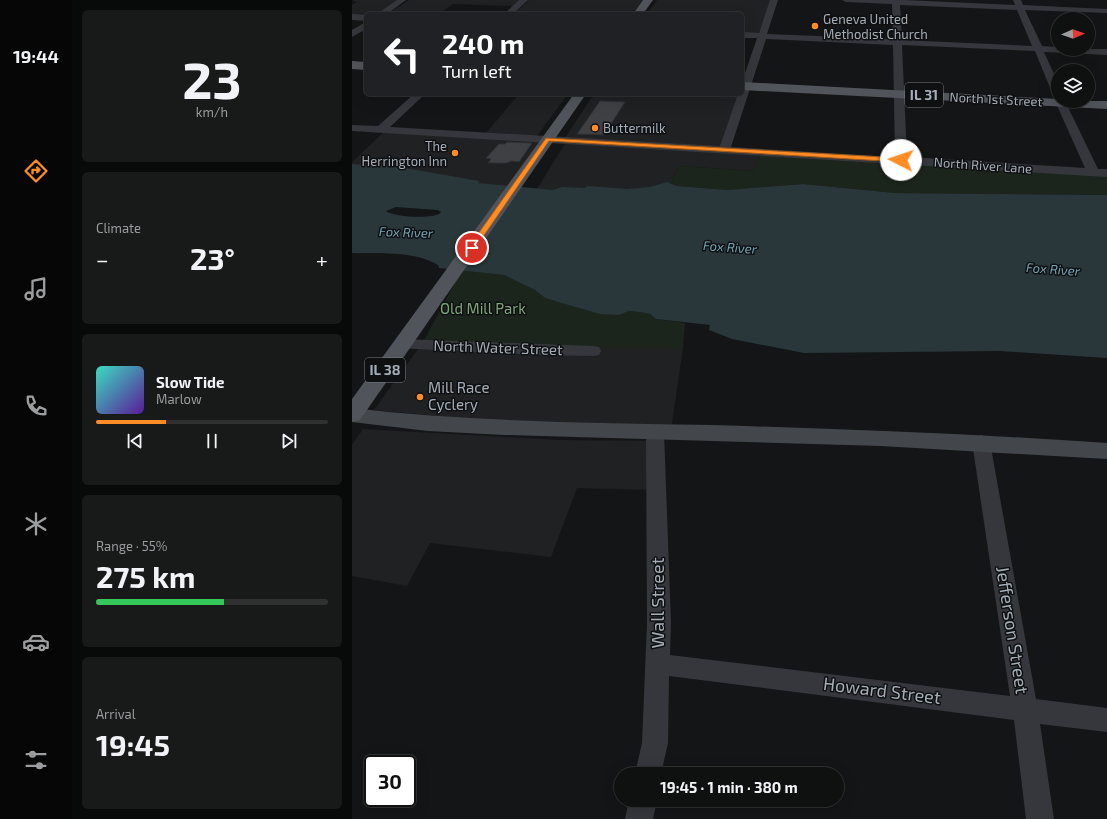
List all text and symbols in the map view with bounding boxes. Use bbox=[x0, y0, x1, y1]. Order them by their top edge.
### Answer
place label: Geneva United Methodist Church bbox=[823, 11, 928, 42]
north arrow bbox=[1051, 12, 1095, 56]
map controls bbox=[1051, 12, 1095, 108]
marker: Geneva United Methodist Church bbox=[810, 21, 820, 31]
text: 240 m bbox=[442, 26, 525, 60]
icon: left bbox=[376, 28, 428, 80]
text: 19:44 bbox=[13, 45, 59, 67]
text: 23 bbox=[182, 47, 242, 109]
text: Turn left bbox=[442, 60, 512, 82]
button: layers bbox=[1051, 64, 1095, 108]
road number: IL 31 bbox=[905, 83, 943, 107]
street label: North 1st Street bbox=[949, 89, 1043, 109]
text: km/h bbox=[196, 104, 228, 120]
place label: Buttermilk bbox=[603, 120, 666, 136]
marker: Buttermilk bbox=[590, 123, 600, 133]
place label: The Herrington Inn bbox=[362, 138, 447, 169]
position arrow bbox=[880, 139, 922, 181]
marker: The Herrington Inn bbox=[450, 148, 460, 158]
street label: North River Lane bbox=[933, 154, 1033, 176]
icon: directions bbox=[22, 157, 50, 185]
text: Climate bbox=[96, 220, 141, 236]
water label: Fox River bbox=[379, 223, 434, 241]
pin bbox=[455, 231, 489, 265]
icon: arrive bbox=[461, 237, 483, 259]
water label: Fox River bbox=[702, 237, 758, 257]
text: 23° bbox=[190, 240, 235, 276]
text: − bbox=[96, 246, 109, 272]
text: + bbox=[316, 246, 328, 272]
water label: Fox River bbox=[1025, 259, 1081, 279]
icon: music bbox=[22, 275, 50, 303]
park label: Old Mill Park bbox=[440, 299, 526, 317]
street label: North Water Street bbox=[433, 336, 563, 358]
road number: IL 38 bbox=[365, 358, 405, 382]
text: Slow Tide bbox=[156, 373, 224, 391]
place label: Mill Race Cyclery bbox=[428, 378, 490, 413]
text: Marlow bbox=[156, 391, 202, 407]
icon: phone bbox=[22, 392, 50, 420]
marker: Mill Race Cyclery bbox=[415, 392, 425, 402]
icon: previous bbox=[124, 430, 146, 452]
icon: pause bbox=[201, 430, 223, 452]
icon: next bbox=[278, 430, 300, 452]
icon: climate bbox=[22, 510, 50, 538]
text: Range · 55% bbox=[96, 538, 167, 554]
street label: Wall Street bbox=[646, 557, 668, 649]
text: 275 km bbox=[96, 558, 196, 594]
street label: Jefferson Street bbox=[992, 564, 1034, 696]
icon: car bbox=[22, 628, 50, 656]
street label: Howard Street bbox=[822, 672, 942, 708]
text: Arrival bbox=[96, 706, 136, 722]
text: 19:45 bbox=[96, 726, 170, 762]
icon: filters bbox=[22, 746, 50, 774]
speed limit sign: 30 bbox=[364, 755, 416, 807]
text: 19:45 · 1 min · 380 m bbox=[660, 778, 798, 796]

